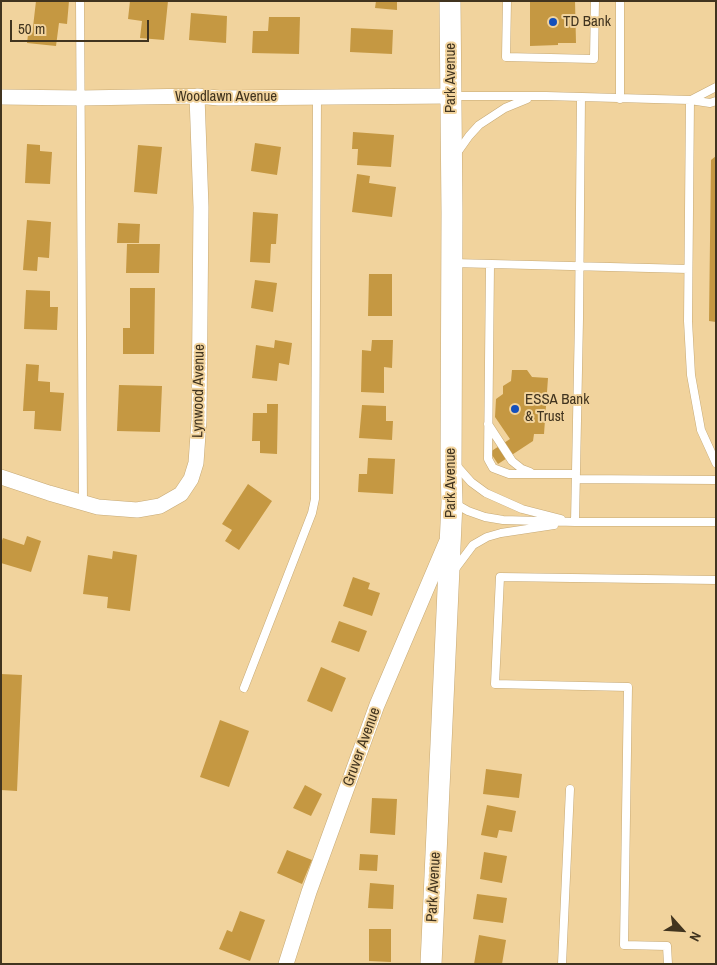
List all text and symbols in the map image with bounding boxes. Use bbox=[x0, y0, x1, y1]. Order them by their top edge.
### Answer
scale bar bbox=[12, 10, 151, 42]
place label: TD Bank bbox=[563, 13, 611, 31]
marker: TD Bank bbox=[547, 16, 559, 28]
text: 50 m bbox=[18, 18, 45, 39]
street label: Park Avenue bbox=[442, 43, 460, 113]
street label: Woodlawn Avenue bbox=[175, 88, 277, 106]
street label: Lynwood Avenue bbox=[189, 344, 209, 438]
place label: ESSA Bank & Trust bbox=[525, 391, 589, 426]
marker: ESSA Bank & Trust bbox=[509, 403, 521, 415]
street label: Park Avenue bbox=[442, 448, 460, 518]
street label: Gruver Avenue bbox=[339, 705, 385, 789]
street label: Park Avenue bbox=[423, 851, 445, 923]
north arrow bbox=[657, 905, 707, 955]
text: N bbox=[686, 929, 705, 944]

